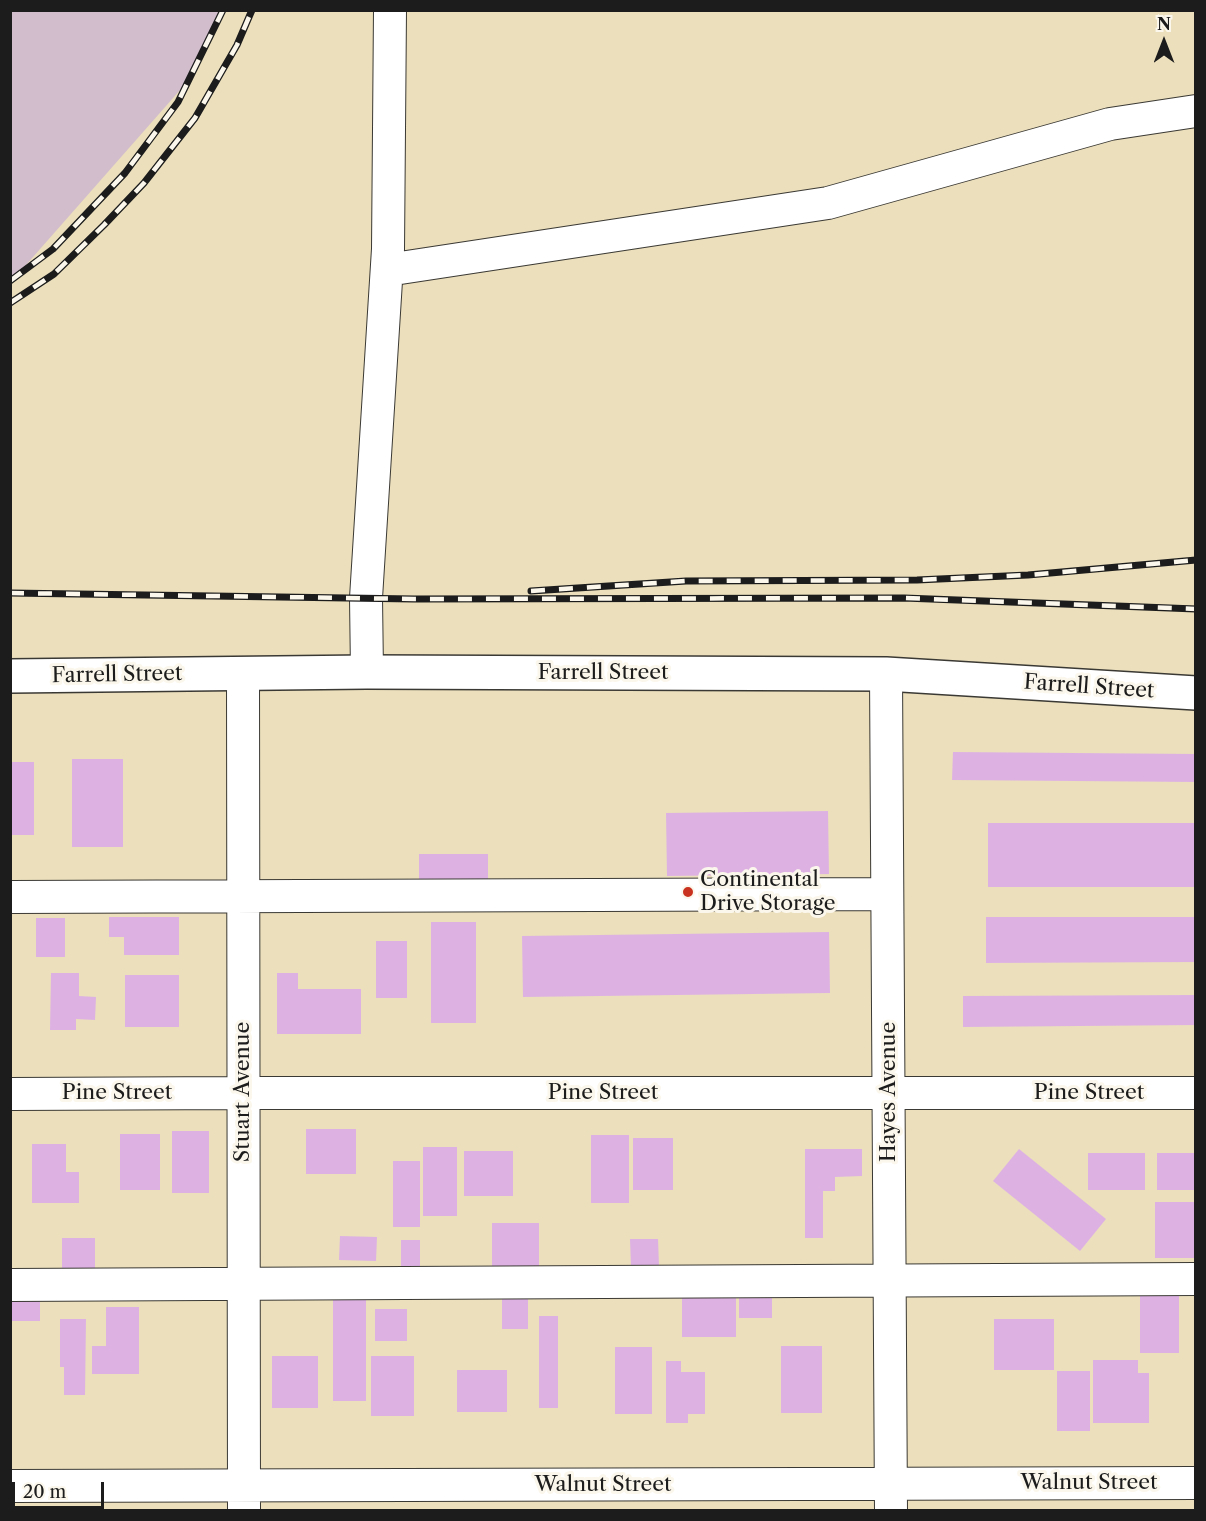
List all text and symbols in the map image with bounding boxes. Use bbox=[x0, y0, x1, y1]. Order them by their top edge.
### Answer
north arrow bbox=[1134, 12, 1194, 72]
text: N bbox=[1157, 14, 1171, 34]
street label: Farrell Street bbox=[538, 660, 668, 686]
street label: Farrell Street bbox=[51, 661, 183, 689]
street label: Farrell Street bbox=[1023, 670, 1155, 704]
place label: Continental Drive Storage bbox=[700, 867, 836, 917]
marker: Continental Drive Storage bbox=[681, 885, 695, 899]
street label: Stuart Avenue bbox=[230, 1022, 256, 1162]
street label: Hayes Avenue bbox=[876, 1022, 902, 1162]
street label: Pine Street bbox=[62, 1080, 172, 1106]
street label: Pine Street bbox=[548, 1080, 658, 1106]
street label: Pine Street bbox=[1034, 1080, 1144, 1106]
scale bar bbox=[15, 1470, 106, 1508]
street label: Walnut Street bbox=[1020, 1470, 1158, 1496]
street label: Walnut Street bbox=[534, 1472, 672, 1498]
text: 20 m bbox=[23, 1481, 66, 1503]

